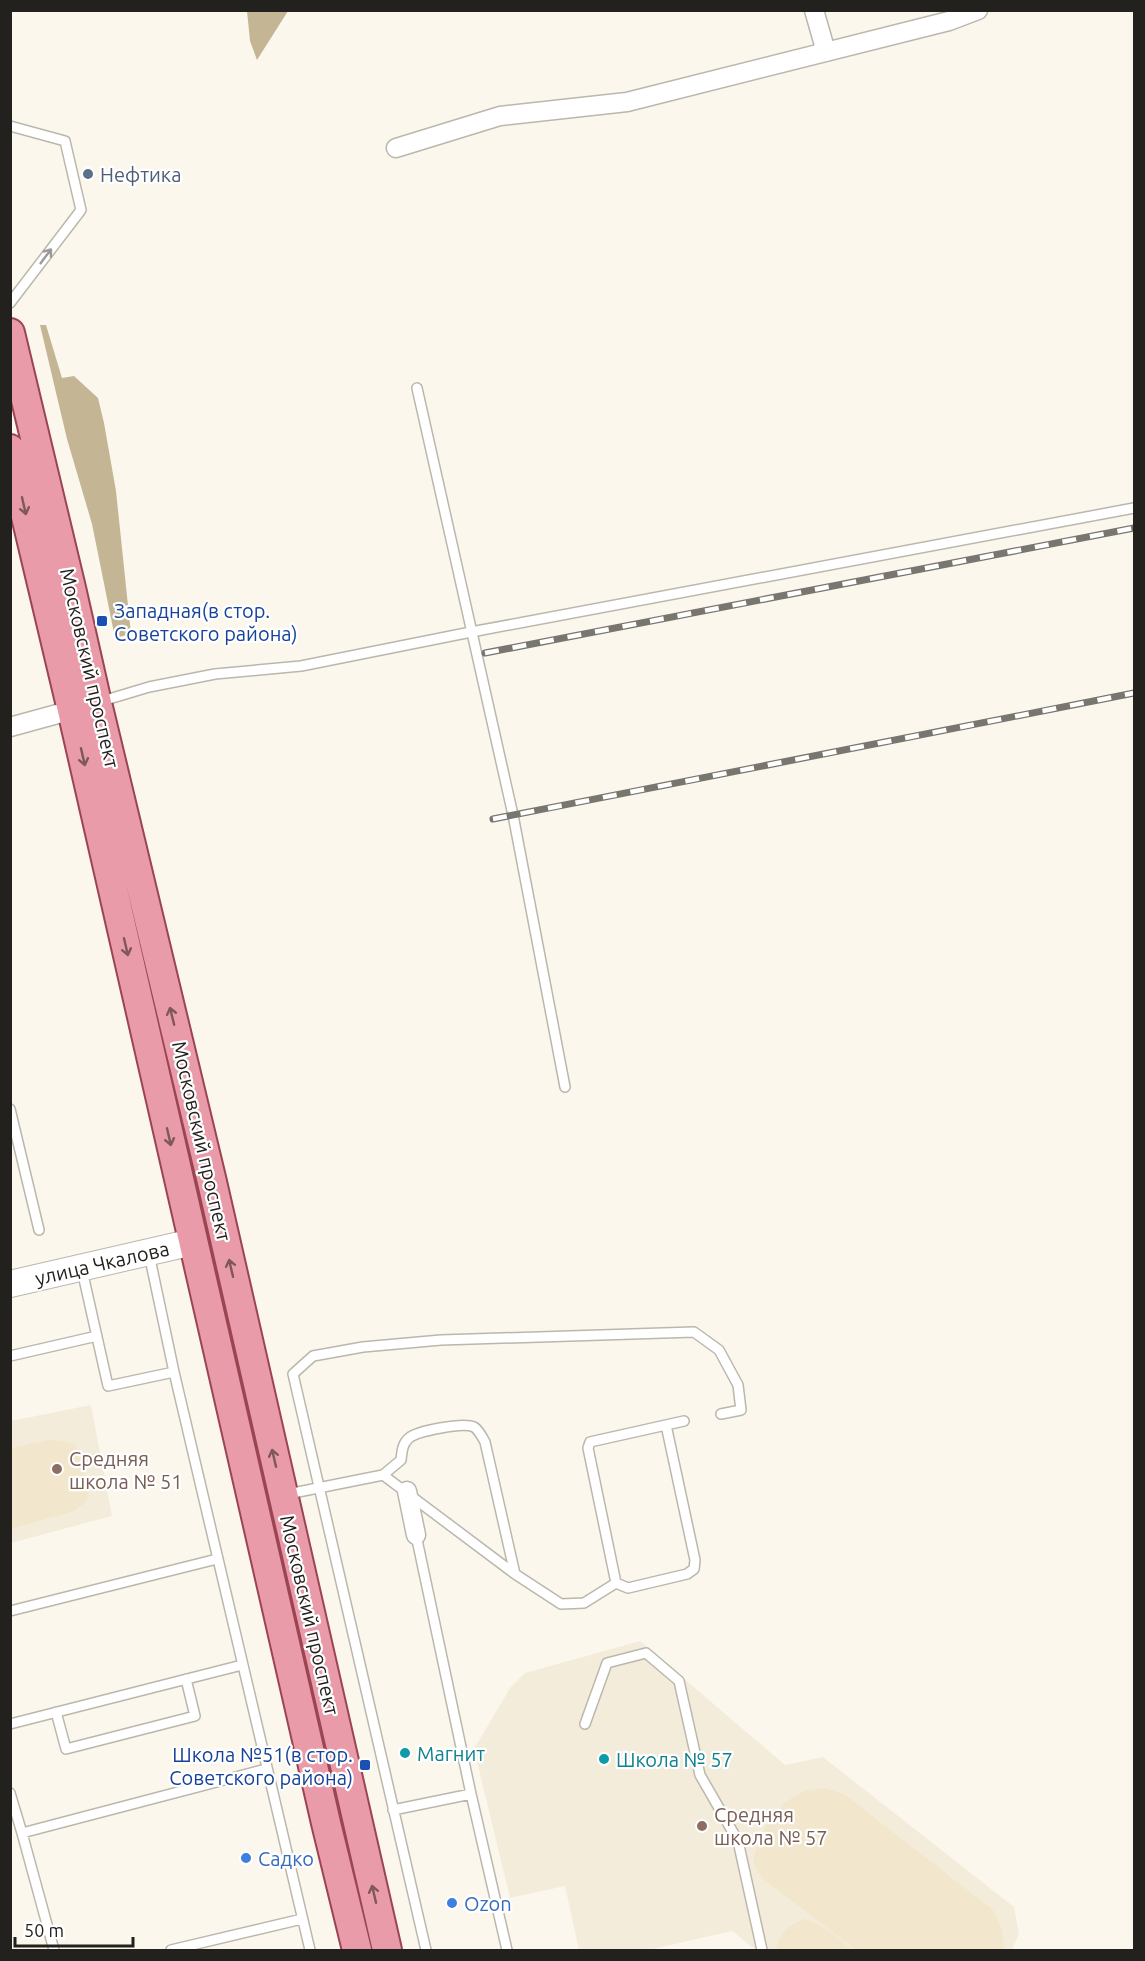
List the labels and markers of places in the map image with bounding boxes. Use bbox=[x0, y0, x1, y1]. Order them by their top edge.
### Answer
place label: Нефтика bbox=[100, 163, 181, 186]
marker: Нефтика bbox=[81, 167, 95, 181]
place label: Западная(в стор. Советского района) bbox=[114, 599, 298, 645]
marker: Западная(в стор. Советского района) bbox=[95, 614, 109, 628]
place label: Средняя школа № 51 bbox=[69, 1447, 183, 1493]
marker: Средняя школа № 51 bbox=[50, 1462, 64, 1476]
place label: Магнит bbox=[417, 1742, 485, 1765]
place label: Школа №51(в стор. Советского района) bbox=[169, 1743, 353, 1789]
marker: Магнит bbox=[398, 1746, 412, 1760]
place label: Школа № 57 bbox=[616, 1748, 733, 1771]
marker: Школа № 57 bbox=[597, 1752, 611, 1766]
marker: Школа №51(в стор. Советского района) bbox=[358, 1758, 372, 1772]
place label: Средняя школа № 57 bbox=[714, 1803, 828, 1849]
marker: Средняя школа № 57 bbox=[695, 1819, 709, 1833]
place label: Садко bbox=[258, 1847, 314, 1870]
marker: Садко bbox=[239, 1851, 253, 1865]
place label: Ozon bbox=[464, 1892, 512, 1915]
marker: Ozon bbox=[445, 1896, 459, 1910]

